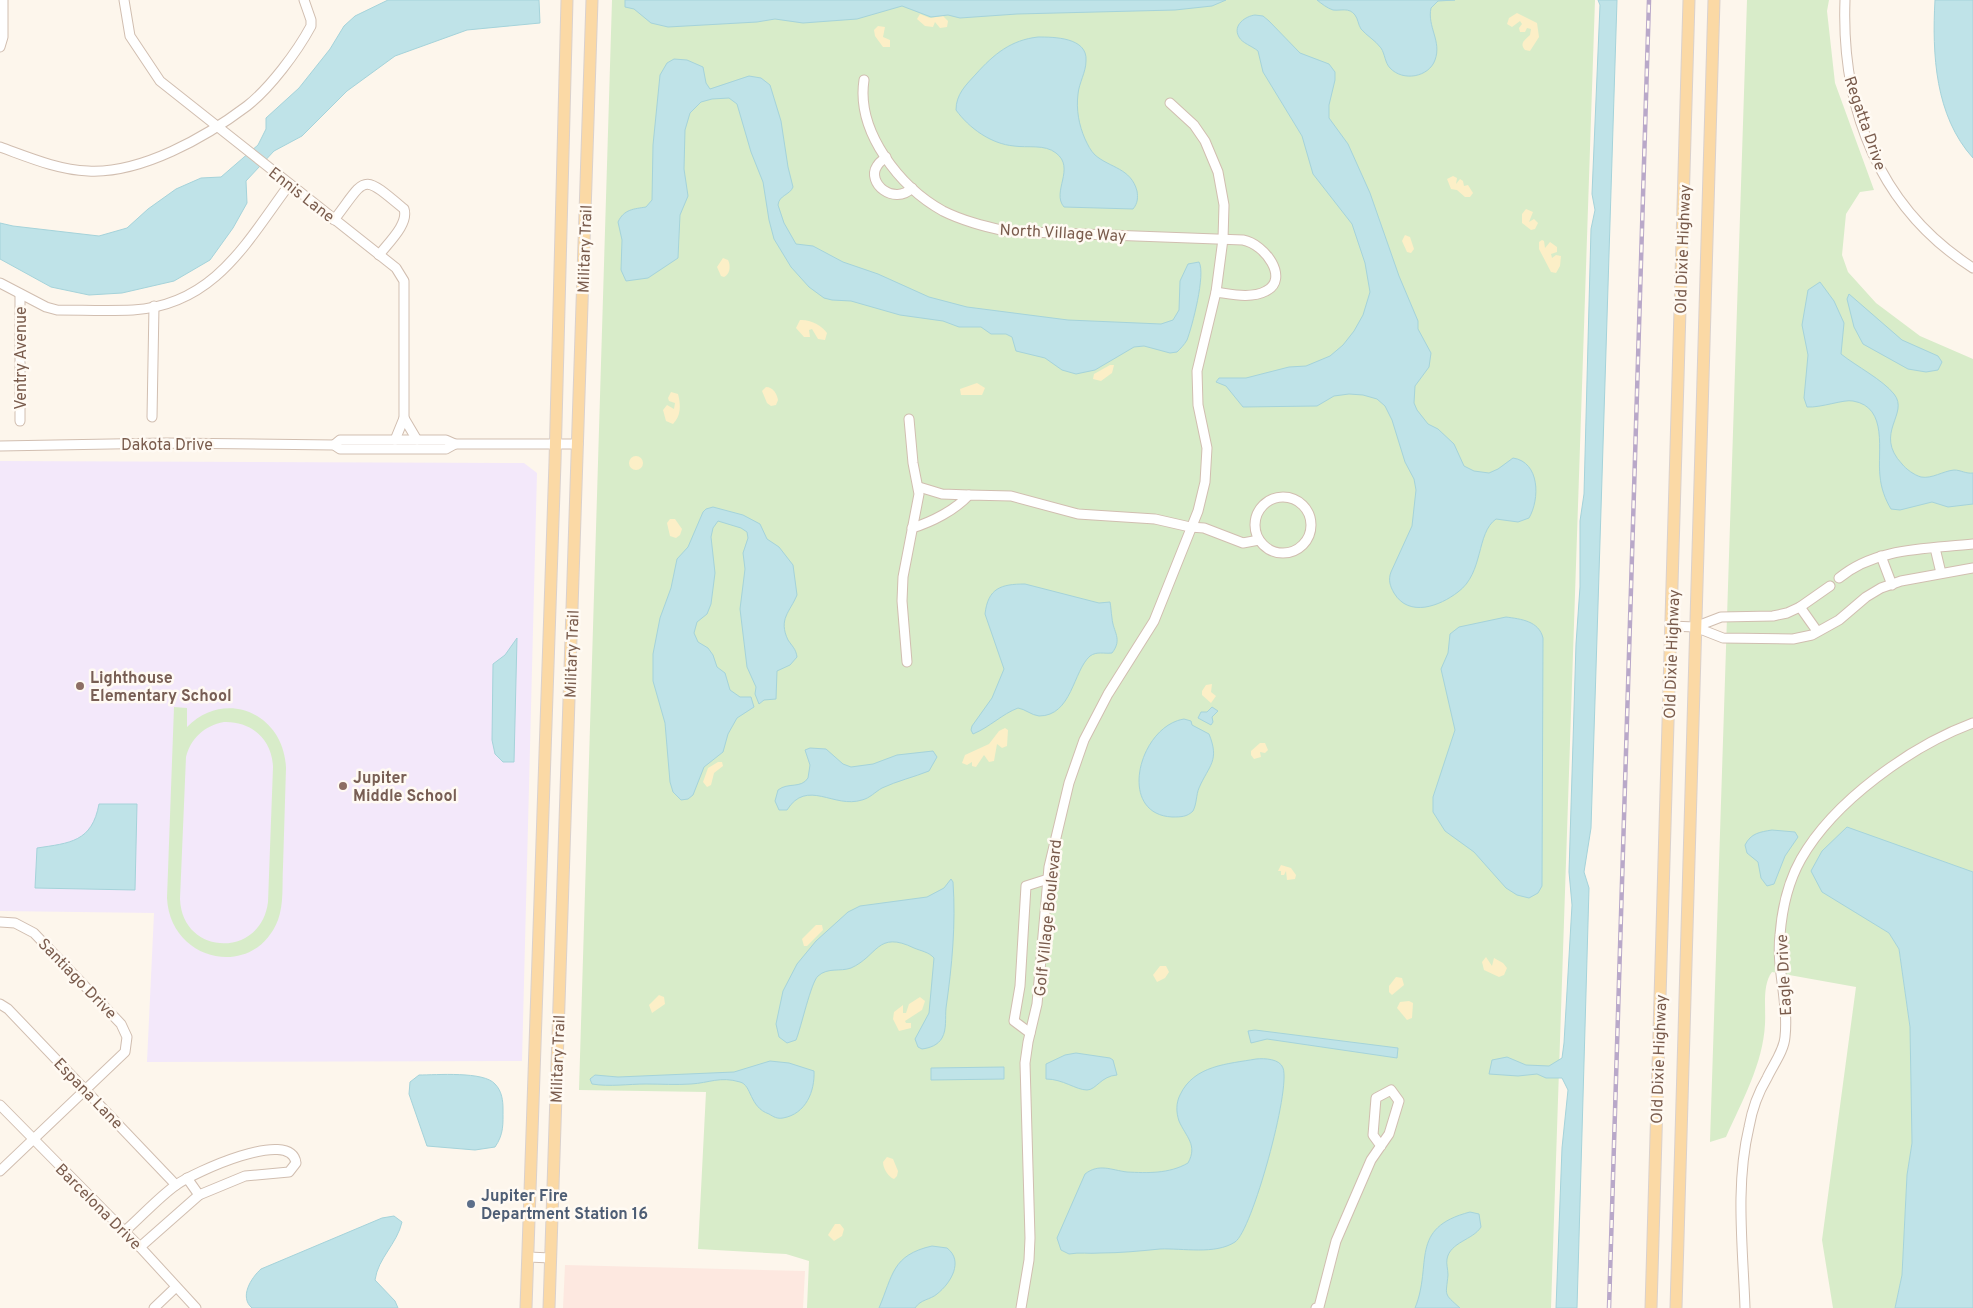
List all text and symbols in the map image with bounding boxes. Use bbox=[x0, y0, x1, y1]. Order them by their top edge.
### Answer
street label: Regatta Drive bbox=[1839, 74, 1890, 173]
street label: Ennis Lane bbox=[264, 164, 338, 228]
street label: Old Dixie Highway bbox=[1672, 184, 1696, 314]
street label: Military Trail bbox=[574, 205, 598, 293]
street label: North Village Way bbox=[999, 221, 1127, 247]
street label: Ventry Avenue bbox=[12, 306, 32, 410]
street label: Dakota Drive bbox=[121, 436, 213, 456]
street label: Old Dixie Highway bbox=[1661, 589, 1685, 719]
street label: Military Trail bbox=[561, 610, 585, 698]
place label: Lighthouse Elementary School bbox=[90, 669, 232, 707]
marker: Lighthouse Elementary School bbox=[74, 680, 86, 692]
place label: Jupiter Middle School bbox=[353, 769, 457, 807]
marker: Jupiter Middle School bbox=[337, 780, 349, 792]
street label: Golf Village Boulevard bbox=[1031, 839, 1067, 998]
street label: Eagle Drive bbox=[1773, 934, 1797, 1016]
street label: Santiago Drive bbox=[33, 935, 120, 1024]
street label: Old Dixie Highway bbox=[1648, 994, 1672, 1124]
street label: Military Trail bbox=[547, 1015, 571, 1103]
street label: Espana Lane bbox=[49, 1055, 126, 1134]
street label: Barcelona Drive bbox=[50, 1160, 145, 1255]
place label: Jupiter Fire Department Station 16 bbox=[481, 1187, 648, 1225]
marker: Jupiter Fire Department Station 16 bbox=[465, 1198, 477, 1210]

